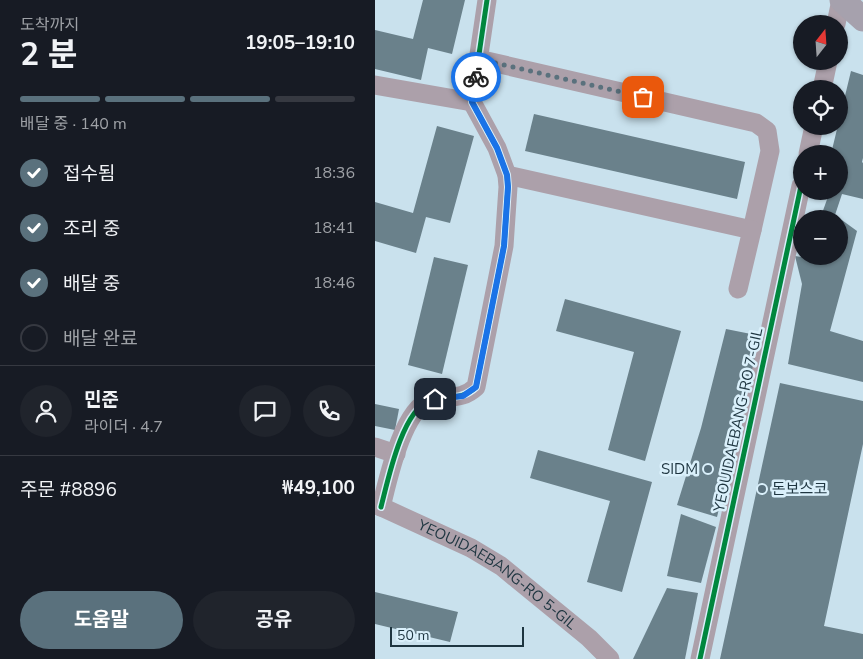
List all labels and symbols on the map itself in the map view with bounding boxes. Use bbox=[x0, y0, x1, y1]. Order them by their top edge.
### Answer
north arrow bbox=[793, 15, 847, 70]
courier bbox=[451, 52, 501, 102]
pin bbox=[622, 76, 664, 118]
street label: YEOUIDAEBANG-RO 7-GIL bbox=[709, 326, 767, 515]
pin bbox=[414, 378, 456, 420]
place label: SIDM bbox=[661, 459, 698, 479]
marker: SIDM bbox=[702, 463, 714, 475]
place label: 돈보스코 bbox=[772, 479, 827, 499]
marker: 돈보스코 bbox=[756, 483, 768, 495]
street label: YEOUIDAEBANG-RO 5-GIL bbox=[414, 515, 581, 634]
scale bar bbox=[390, 624, 524, 647]

